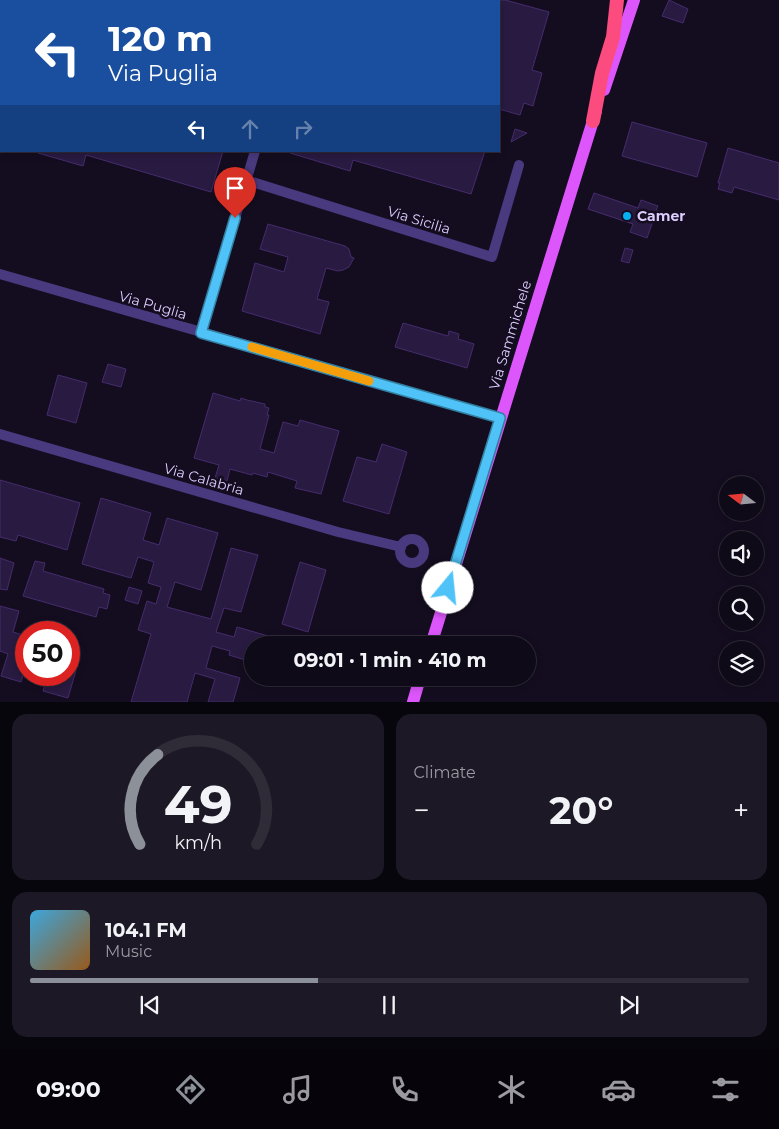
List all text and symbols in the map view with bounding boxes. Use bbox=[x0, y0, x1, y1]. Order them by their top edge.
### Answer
text: 120 m bbox=[108, 17, 213, 60]
icon: left bbox=[25, 20, 90, 85]
text: Via Puglia bbox=[108, 60, 218, 87]
icon: left bbox=[183, 115, 211, 143]
icon: ahead bbox=[236, 115, 264, 143]
icon: right bbox=[289, 115, 317, 143]
pin bbox=[214, 167, 256, 218]
icon: arrive bbox=[221, 174, 249, 202]
street label: Via Sicilia bbox=[385, 202, 453, 238]
place label: Camer bbox=[637, 207, 685, 225]
marker: Camer bbox=[621, 210, 633, 222]
street label: Via Sammichele bbox=[485, 278, 535, 392]
street label: Via Puglia bbox=[117, 287, 189, 323]
street label: Via Calabria bbox=[162, 459, 246, 499]
north arrow bbox=[719, 476, 764, 521]
map controls bbox=[719, 476, 764, 686]
button: sound bbox=[719, 531, 764, 576]
position arrow bbox=[421, 561, 473, 613]
button: search bbox=[719, 586, 764, 631]
speed limit sign: 50 bbox=[15, 621, 80, 686]
button: layers bbox=[719, 641, 764, 686]
text: 09:01 · 1 min · 410 m bbox=[293, 649, 487, 672]
text: Climate bbox=[414, 763, 476, 782]
text: 49 bbox=[163, 773, 232, 836]
text: 20° bbox=[549, 787, 613, 834]
text: − bbox=[414, 793, 430, 827]
text: + bbox=[733, 793, 749, 827]
text: km/h bbox=[174, 832, 222, 853]
text: 104.1 FM bbox=[105, 919, 187, 942]
text: Music bbox=[105, 942, 152, 961]
icon: previous bbox=[136, 991, 164, 1019]
icon: pause bbox=[375, 991, 403, 1019]
icon: next bbox=[615, 991, 643, 1019]
icon: directions bbox=[173, 1072, 208, 1107]
icon: music bbox=[280, 1072, 315, 1107]
icon: phone bbox=[387, 1072, 422, 1107]
icon: climate bbox=[494, 1072, 529, 1107]
icon: car bbox=[601, 1072, 636, 1107]
icon: filters bbox=[708, 1072, 743, 1107]
text: 09:00 bbox=[36, 1076, 101, 1103]

